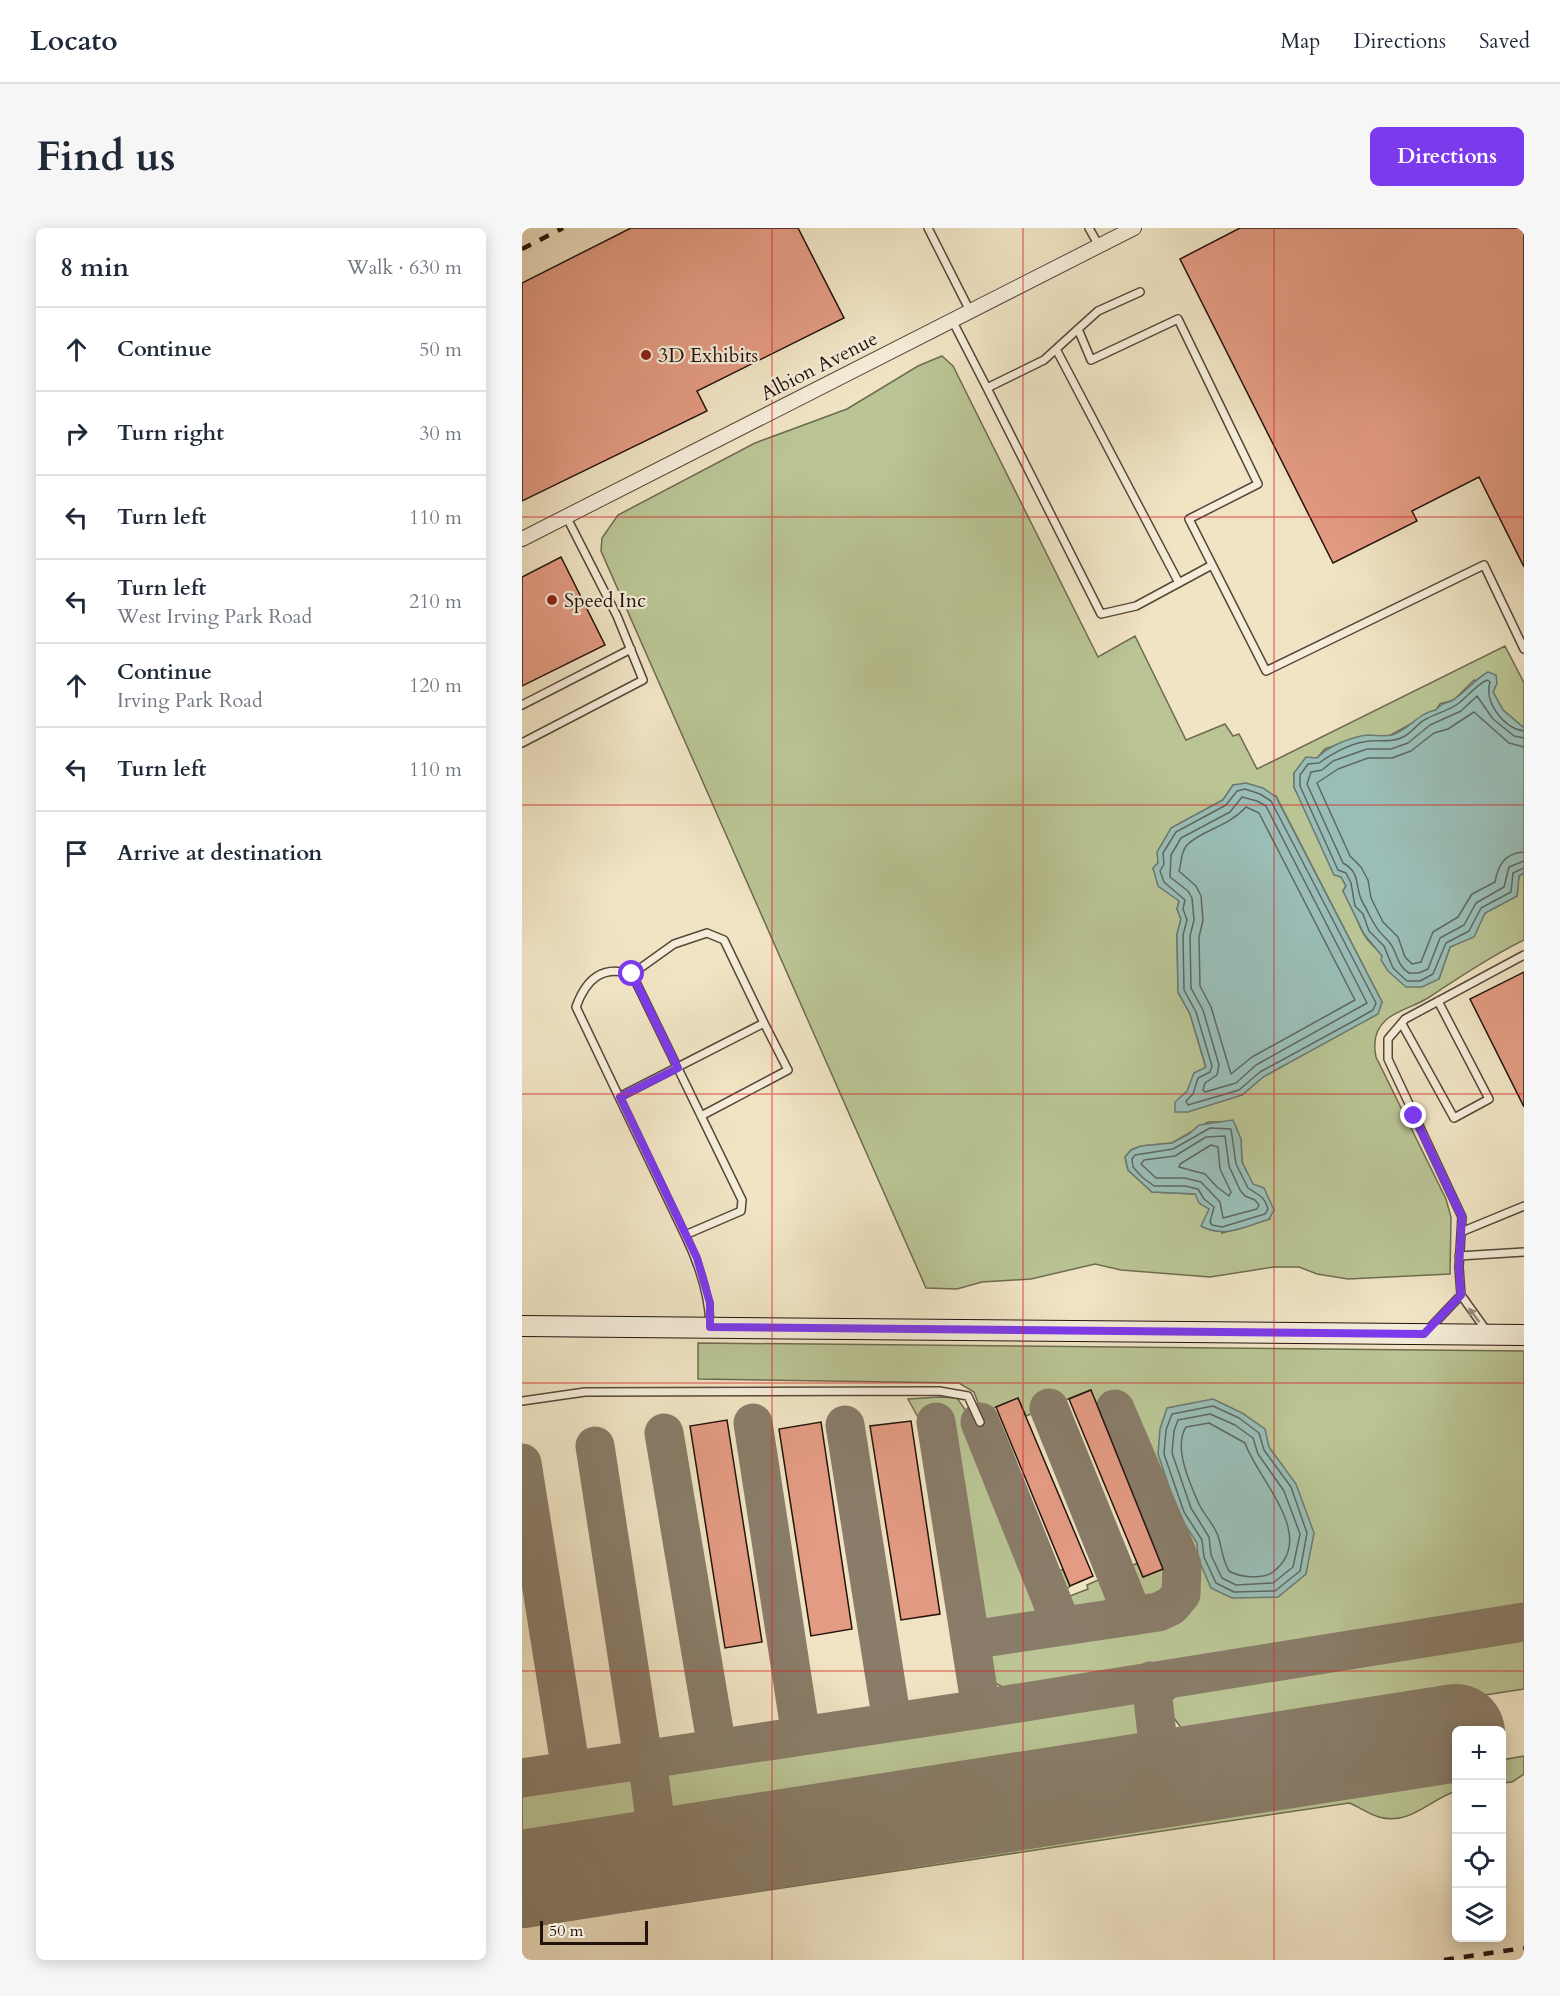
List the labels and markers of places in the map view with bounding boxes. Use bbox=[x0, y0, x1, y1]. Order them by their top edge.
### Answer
place label: 3D Exhibits bbox=[658, 342, 758, 369]
marker: 3D Exhibits bbox=[639, 348, 653, 362]
place label: Speed Inc bbox=[564, 587, 646, 614]
marker: Speed Inc bbox=[545, 593, 559, 607]

